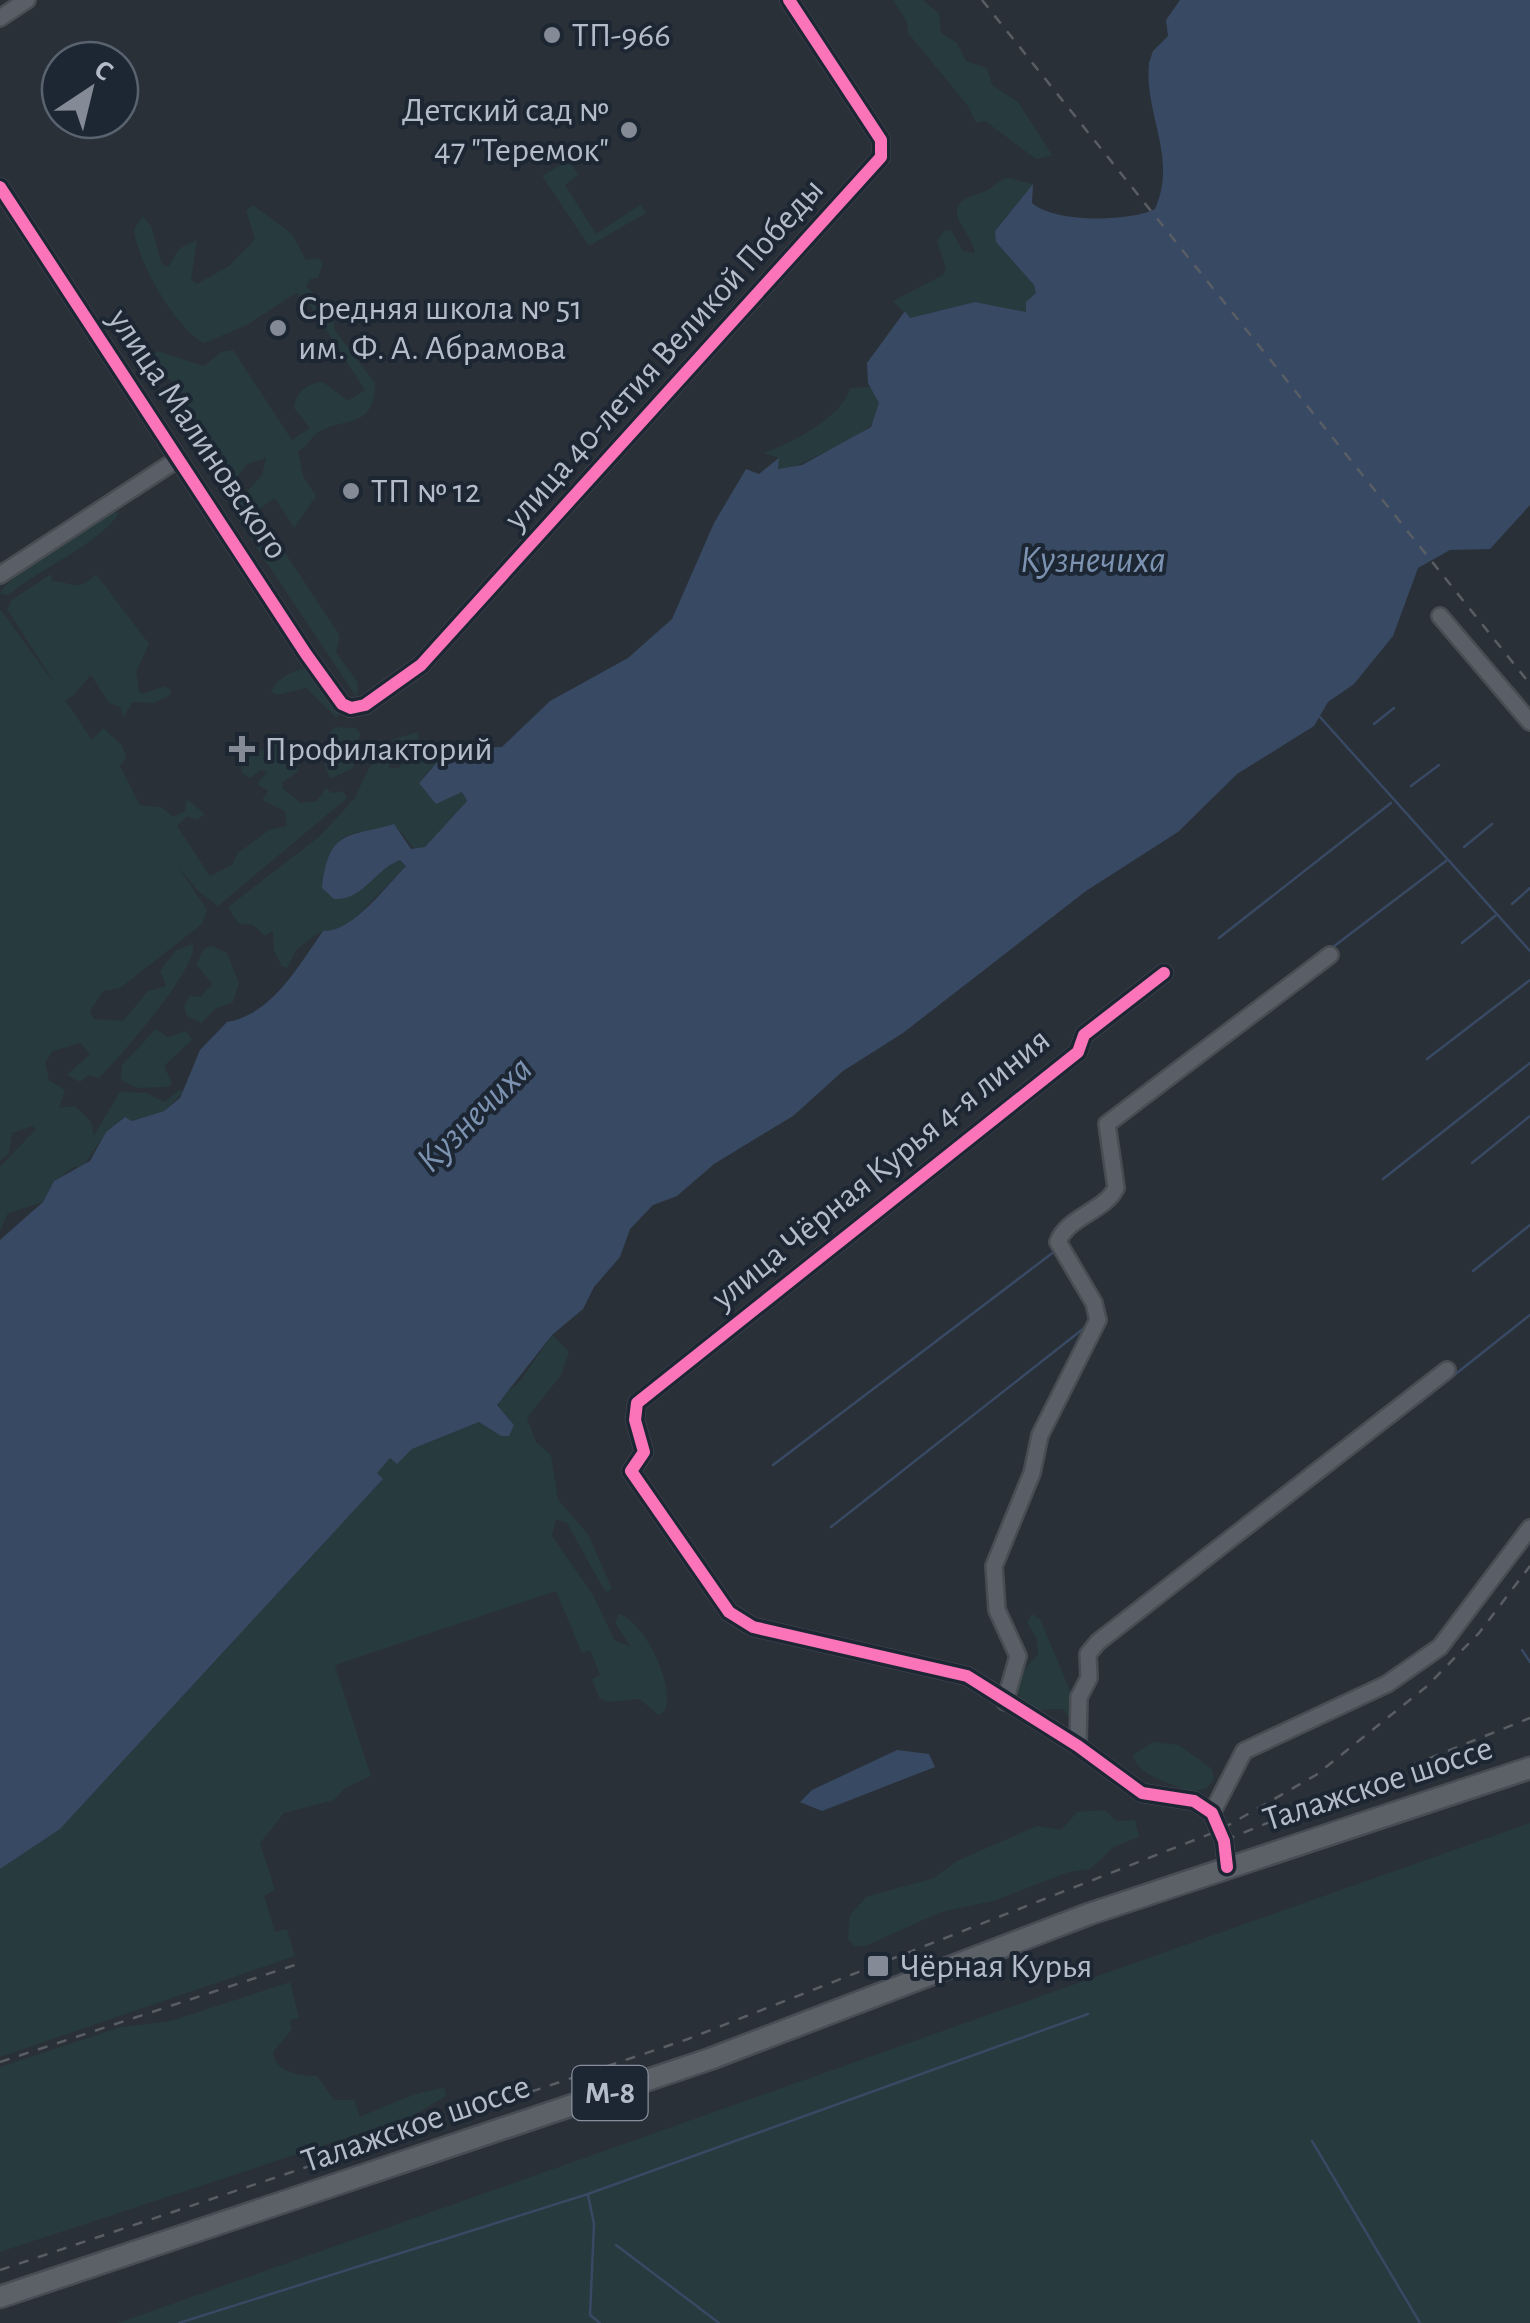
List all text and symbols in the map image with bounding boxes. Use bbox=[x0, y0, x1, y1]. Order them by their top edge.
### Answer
place label: ТП-966 bbox=[572, 18, 671, 53]
marker: ТП-966 bbox=[541, 24, 563, 46]
north arrow bbox=[40, 40, 140, 140]
text: С bbox=[89, 55, 118, 87]
place label: Детский сад № 47 "Теремок" bbox=[402, 93, 609, 168]
marker: Детский сад № 47 "Теремок" bbox=[618, 119, 640, 141]
street label: улица 40-летия Великой Победы bbox=[497, 172, 830, 537]
place label: Средняя школа № 51 им. Ф. А. Абрамова bbox=[298, 291, 582, 366]
street label: улица Малиновского bbox=[101, 302, 295, 565]
marker: Средняя школа № 51 им. Ф. А. Абрамова bbox=[267, 317, 289, 339]
place label: ТП № 12 bbox=[371, 474, 481, 509]
marker: ТП № 12 bbox=[340, 480, 362, 502]
water label: Кузнечиха bbox=[1020, 542, 1166, 580]
place label: Профилакторий bbox=[264, 732, 493, 767]
marker: Профилакторий bbox=[229, 736, 255, 762]
street label: улица Чёрная Курья 4-я линия bbox=[705, 1022, 1057, 1317]
water label: Кузнечиха bbox=[410, 1050, 540, 1180]
street label: Талажское шоссе bbox=[1259, 1730, 1497, 1838]
place label: Чёрная Курья bbox=[900, 1949, 1093, 1984]
marker: Чёрная Курья bbox=[865, 1953, 891, 1979]
road number: М-8 bbox=[572, 2066, 648, 2120]
street label: Талажское шоссе bbox=[297, 2069, 535, 2179]

